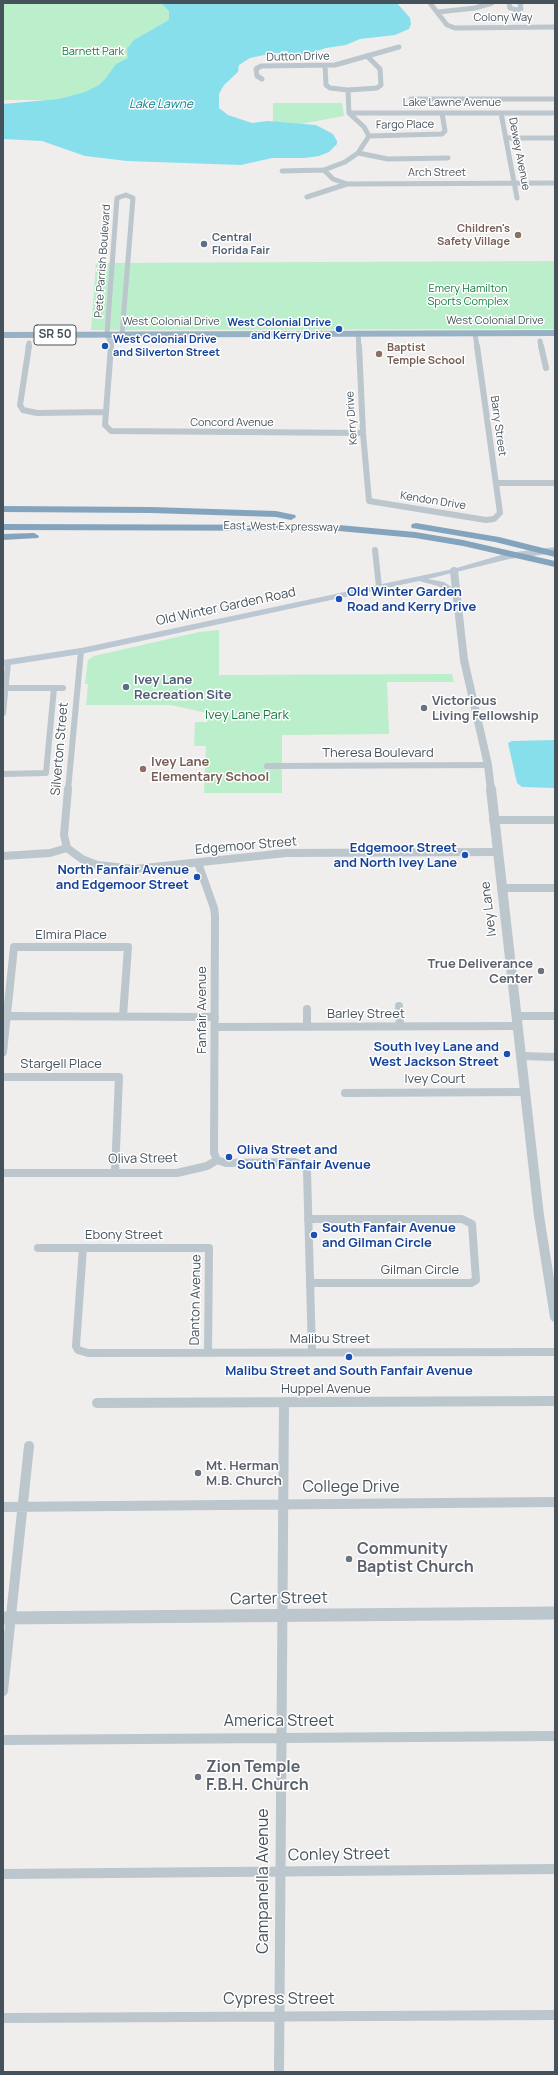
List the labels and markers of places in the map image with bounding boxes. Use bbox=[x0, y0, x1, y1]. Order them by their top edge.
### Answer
place label: Children's Safety Village bbox=[437, 222, 510, 248]
marker: Children's Safety Village bbox=[513, 230, 523, 240]
place label: Central Florida Fair bbox=[212, 231, 270, 257]
marker: Central Florida Fair bbox=[199, 239, 209, 249]
place label: West Colonial Drive and Kerry Drive bbox=[227, 316, 331, 342]
marker: West Colonial Drive and Kerry Drive bbox=[334, 324, 344, 334]
place label: West Colonial Drive and Silverton Street bbox=[113, 333, 220, 359]
marker: West Colonial Drive and Silverton Street bbox=[100, 341, 110, 351]
place label: Baptist Temple School bbox=[387, 341, 465, 367]
marker: Baptist Temple School bbox=[374, 349, 384, 359]
place label: Old Winter Garden Road and Kerry Drive bbox=[347, 584, 476, 615]
marker: Old Winter Garden Road and Kerry Drive bbox=[334, 594, 344, 604]
place label: Ivey Lane Recreation Site bbox=[134, 672, 231, 703]
marker: Ivey Lane Recreation Site bbox=[121, 682, 131, 692]
place label: Victorious Living Fellowship bbox=[432, 693, 539, 724]
marker: Victorious Living Fellowship bbox=[419, 703, 429, 713]
place label: Ivey Lane Elementary School bbox=[151, 754, 269, 785]
marker: Ivey Lane Elementary School bbox=[138, 764, 148, 774]
place label: Edgemoor Street and North Ivey Lane bbox=[334, 840, 457, 871]
marker: Edgemoor Street and North Ivey Lane bbox=[460, 850, 470, 860]
place label: North Fanfair Avenue and Edgemoor Street bbox=[56, 862, 189, 893]
marker: North Fanfair Avenue and Edgemoor Street bbox=[192, 872, 202, 882]
place label: True Deliverance Center bbox=[427, 956, 533, 987]
marker: True Deliverance Center bbox=[536, 966, 546, 976]
place label: South Ivey Lane and West Jackson Street bbox=[369, 1039, 499, 1070]
marker: South Ivey Lane and West Jackson Street bbox=[502, 1049, 512, 1059]
place label: Oliva Street and South Fanfair Avenue bbox=[237, 1142, 371, 1173]
marker: Oliva Street and South Fanfair Avenue bbox=[224, 1152, 234, 1162]
place label: South Fanfair Avenue and Gilman Circle bbox=[322, 1220, 456, 1251]
marker: South Fanfair Avenue and Gilman Circle bbox=[309, 1230, 319, 1240]
marker: Malibu Street and South Fanfair Avenue bbox=[344, 1352, 354, 1362]
place label: Malibu Street and South Fanfair Avenue bbox=[225, 1363, 473, 1379]
place label: Mt. Herman M.B. Church bbox=[206, 1458, 282, 1489]
marker: Mt. Herman M.B. Church bbox=[193, 1468, 203, 1478]
place label: Community Baptist Church bbox=[357, 1540, 474, 1578]
marker: Community Baptist Church bbox=[344, 1554, 354, 1564]
place label: Zion Temple F.B.H. Church bbox=[206, 1758, 309, 1796]
marker: Zion Temple F.B.H. Church bbox=[193, 1772, 203, 1782]

